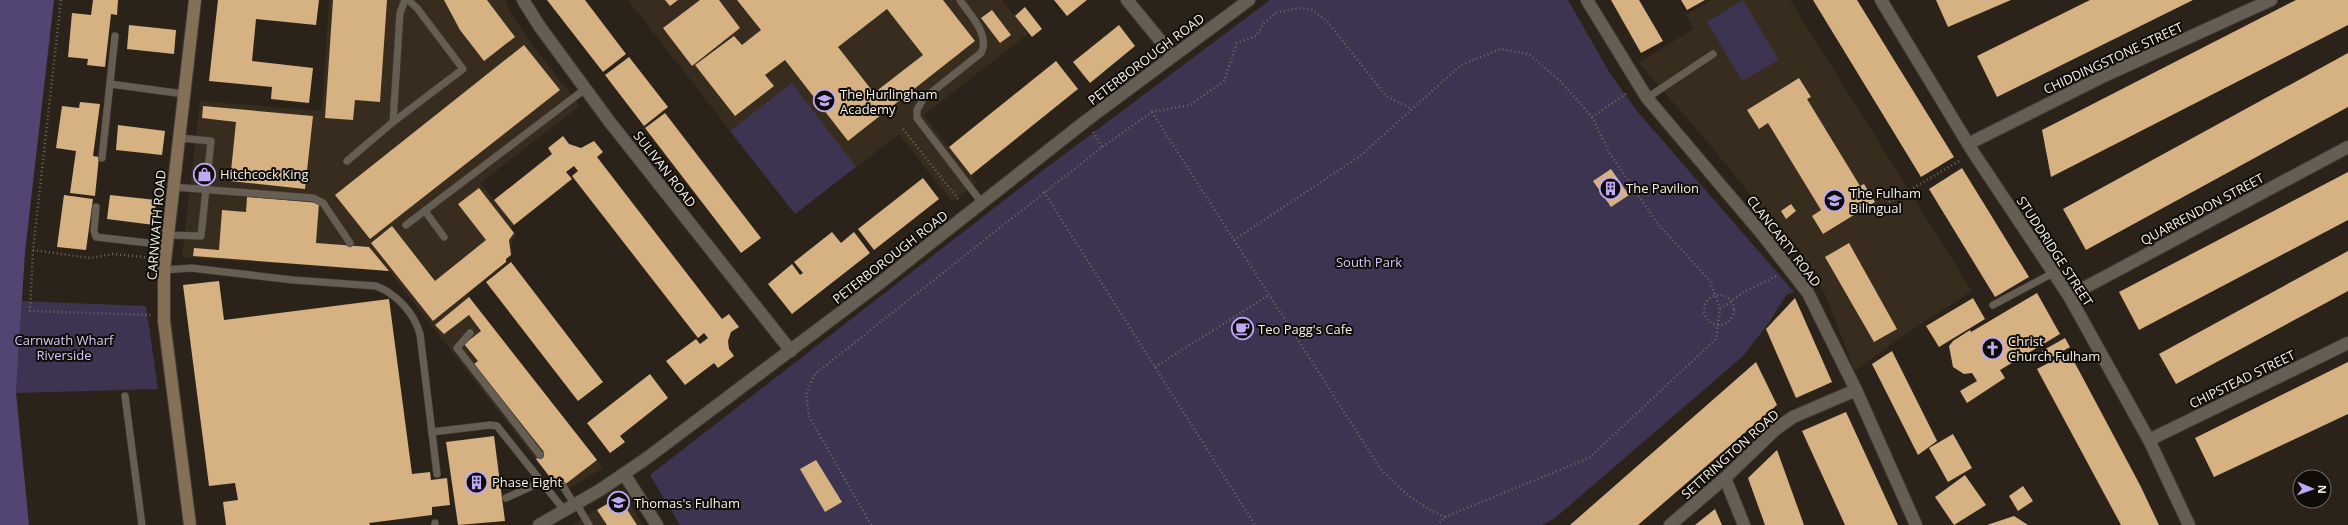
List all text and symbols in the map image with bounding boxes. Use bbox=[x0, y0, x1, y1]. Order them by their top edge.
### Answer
street label: PETERBOROUGH ROAD bbox=[1084, 9, 1208, 109]
street label: CHIDDINGSTONE STREET bbox=[2040, 17, 2186, 98]
place label: The Hurlingham Academy bbox=[840, 85, 938, 118]
school or university icon: The Hurlingham Academy bbox=[811, 88, 837, 114]
street label: SULIVAN ROAD bbox=[630, 127, 700, 211]
shop icon: Hitchcock King bbox=[191, 161, 217, 187]
place label: Hitchcock King bbox=[220, 165, 308, 183]
street label: QUARRENDON STREET bbox=[2137, 168, 2268, 249]
street label: CARNWATH ROAD bbox=[142, 169, 170, 281]
building icon: The Pavilion bbox=[1598, 175, 1624, 201]
place label: The Pavilion bbox=[1626, 179, 1699, 197]
place label: The Fulham Bilingual bbox=[1850, 184, 1921, 217]
school or university icon: The Fulham Bilingual bbox=[1822, 187, 1848, 213]
street label: CLANCARTY ROAD bbox=[1743, 192, 1825, 290]
street label: STUDDRIDGE STREET bbox=[2013, 193, 2098, 310]
street label: PETERBOROUGH ROAD bbox=[829, 206, 951, 308]
park label: South Park bbox=[1336, 253, 1402, 271]
cafe icon: Teo Pagg's Cafe bbox=[1229, 316, 1255, 342]
place label: Teo Pagg's Cafe bbox=[1258, 320, 1352, 338]
park label: Carnwath Wharf Riverside bbox=[15, 331, 114, 364]
place label: Christ Church Fulham bbox=[2008, 332, 2100, 365]
church icon: Christ Church Fulham bbox=[1980, 335, 2006, 361]
street label: CHIPSTEAD STREET bbox=[2186, 345, 2299, 412]
street label: SETTRINGTON ROAD bbox=[1677, 405, 1783, 503]
building icon: Phase Eight bbox=[463, 469, 489, 495]
north arrow bbox=[2292, 469, 2332, 509]
place label: Phase Eight bbox=[492, 473, 562, 491]
text: N bbox=[2315, 485, 2330, 494]
school or university icon: Thomas's Fulham bbox=[605, 490, 631, 516]
place label: Thomas's Fulham bbox=[634, 494, 740, 512]

